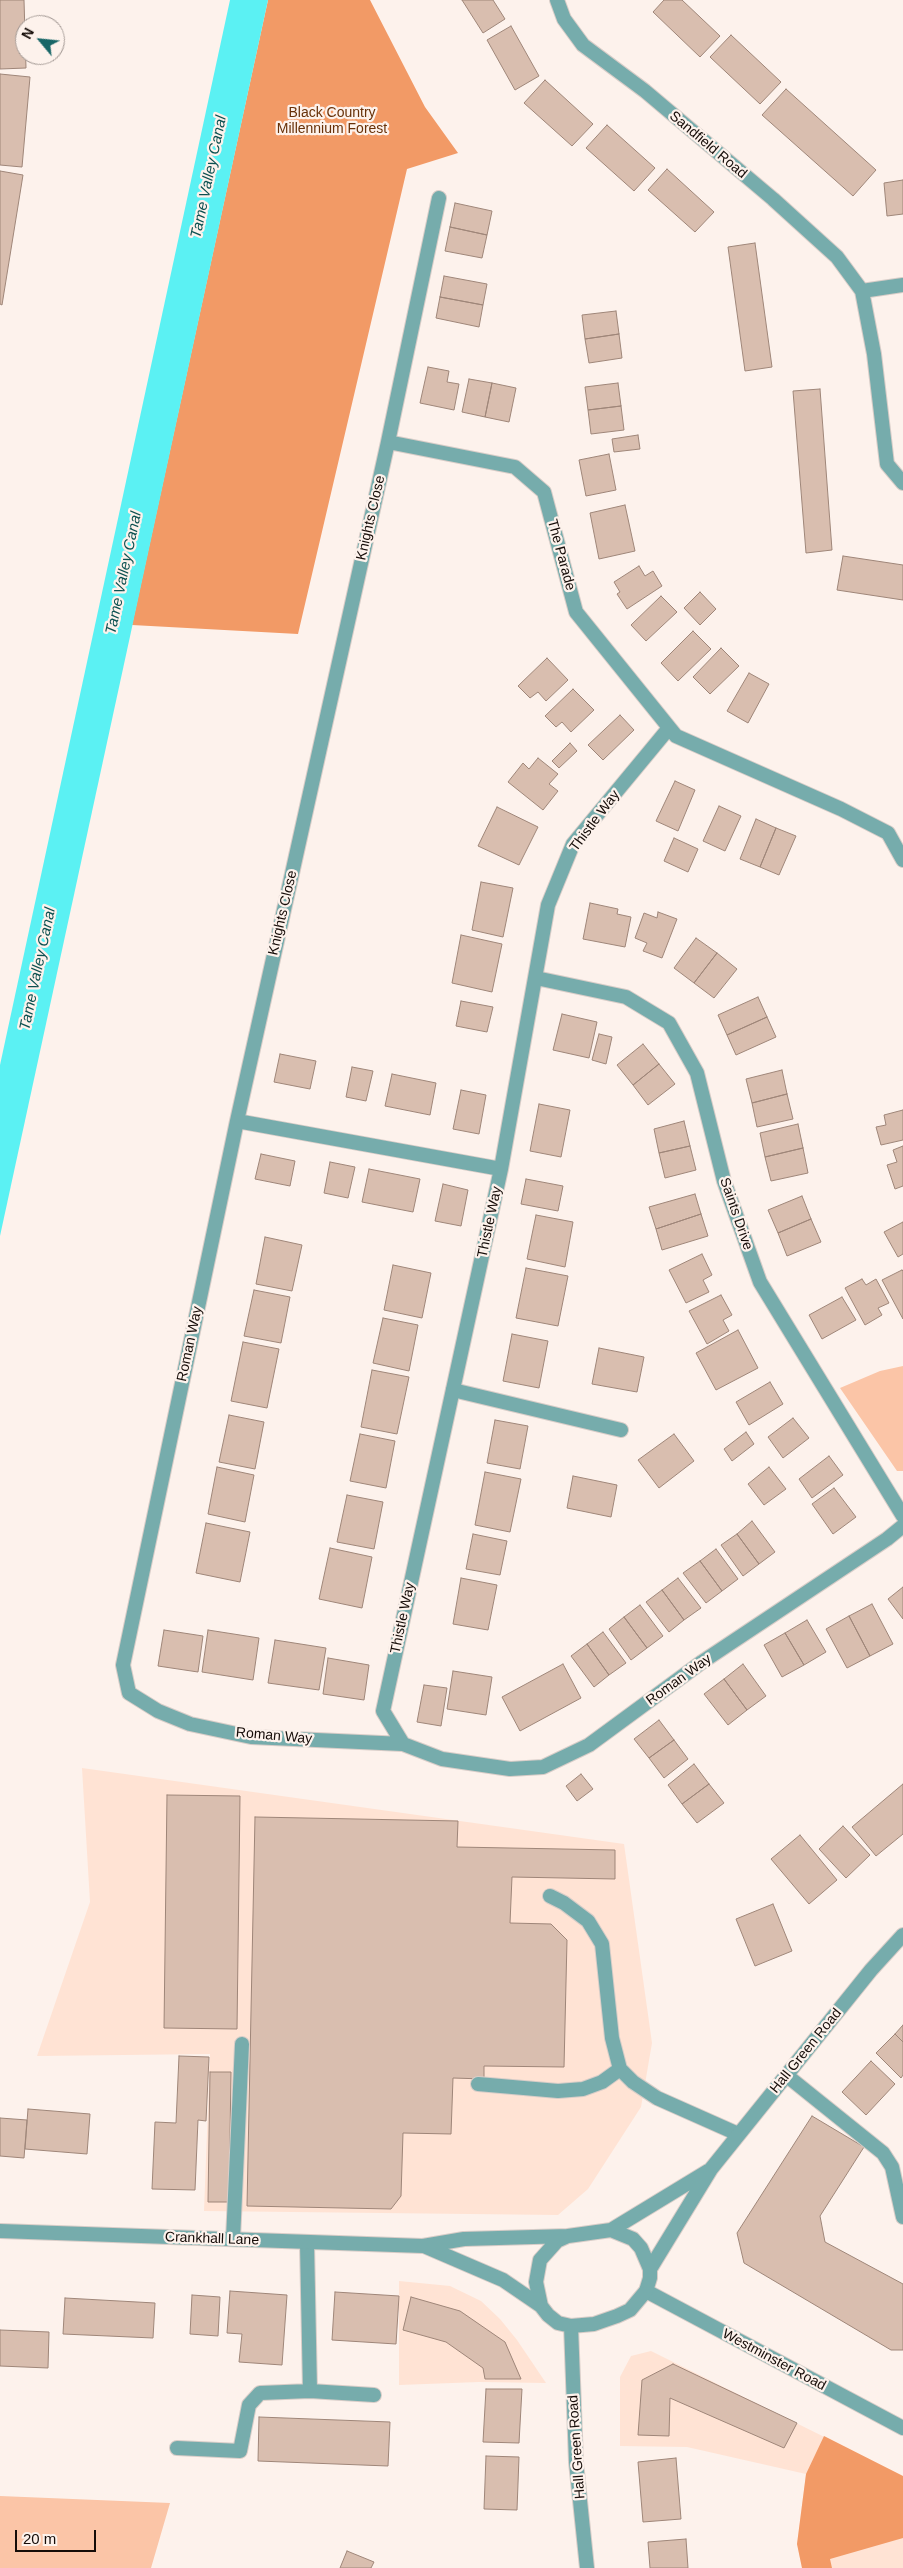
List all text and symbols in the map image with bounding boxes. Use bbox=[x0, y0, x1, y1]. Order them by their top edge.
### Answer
north arrow bbox=[15, 15, 65, 65]
text: N bbox=[18, 25, 37, 42]
park label: Black Country Millennium Forest bbox=[277, 105, 387, 138]
street label: Sandfield Road bbox=[666, 108, 750, 182]
water label: Tame Valley Canal bbox=[187, 114, 231, 240]
street label: Knights Close bbox=[353, 474, 389, 562]
water label: Tame Valley Canal bbox=[102, 510, 146, 636]
street label: The Parade bbox=[543, 517, 579, 593]
street label: Thistle Way bbox=[566, 787, 624, 855]
street label: Knights Close bbox=[265, 869, 301, 957]
water label: Tame Valley Canal bbox=[16, 906, 60, 1032]
street label: Saints Drive bbox=[716, 1176, 756, 1252]
street label: Thistle Way bbox=[474, 1185, 506, 1259]
street label: Roman Way bbox=[174, 1305, 206, 1383]
street label: Thistle Way bbox=[387, 1581, 419, 1655]
street label: Roman Way bbox=[643, 1651, 715, 1709]
street label: Roman Way bbox=[235, 1724, 313, 1748]
street label: Hall Green Road bbox=[767, 2005, 845, 2097]
street label: Crankhall Lane bbox=[165, 2229, 259, 2249]
street label: Westminster Road bbox=[719, 2326, 829, 2394]
street label: Hall Green Road bbox=[565, 2394, 589, 2500]
scale bar bbox=[18, 2520, 99, 2552]
text: 20 m bbox=[23, 2530, 56, 2547]

